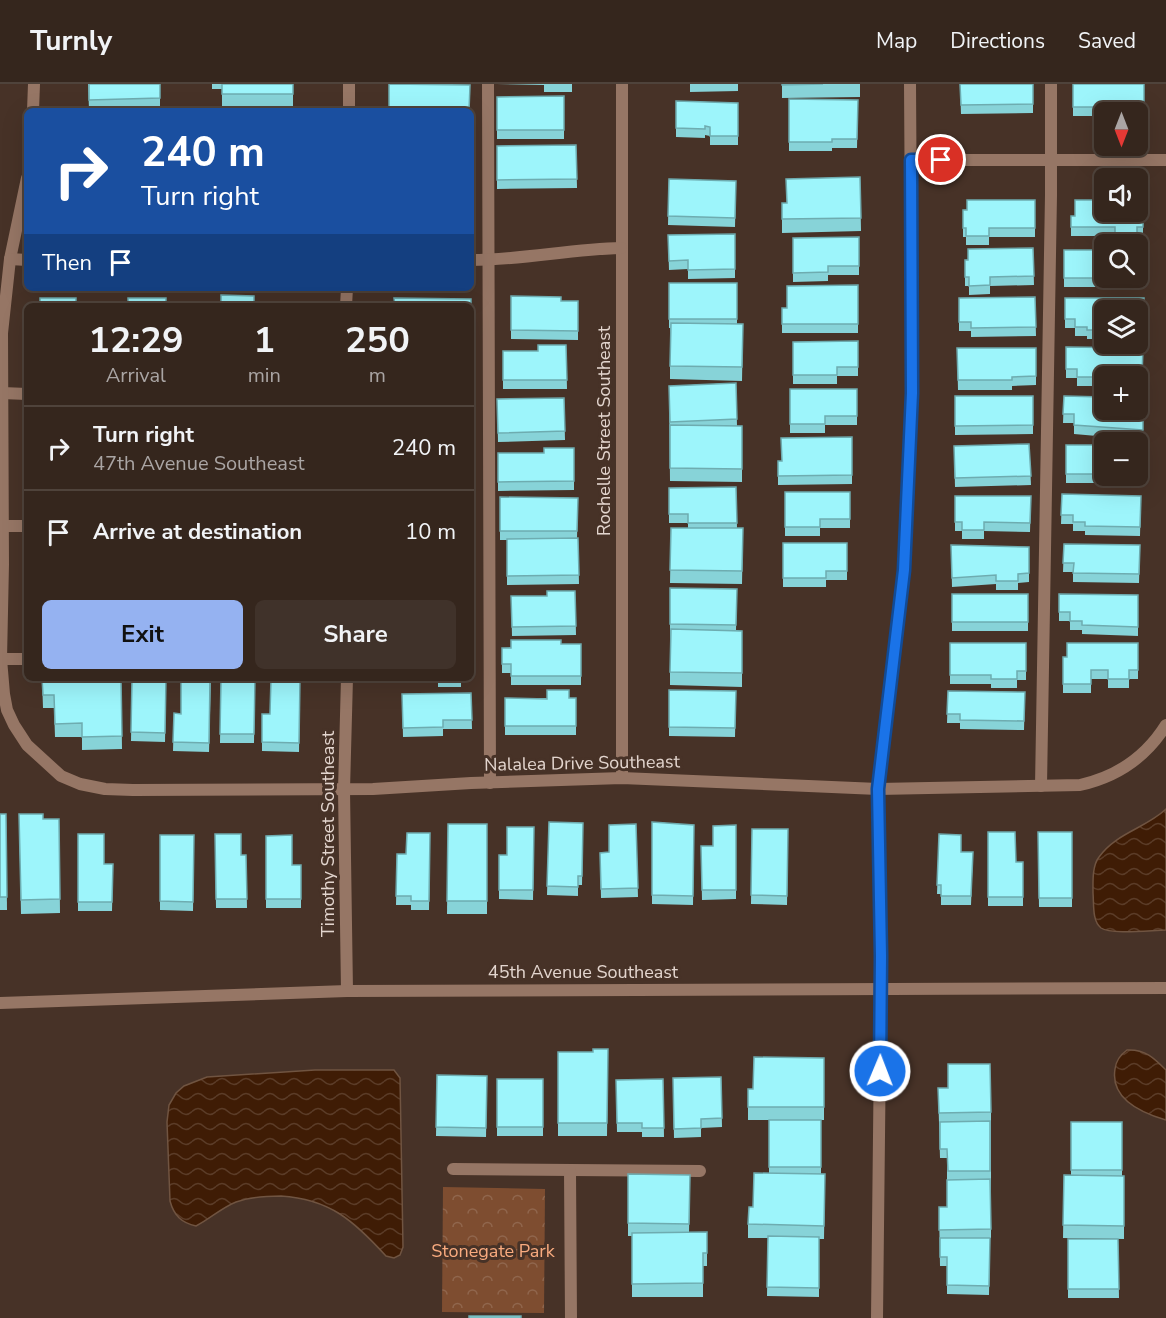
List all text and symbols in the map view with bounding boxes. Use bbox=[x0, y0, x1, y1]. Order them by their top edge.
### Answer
text: Turnly bbox=[30, 22, 112, 60]
text: Map bbox=[876, 27, 917, 55]
text: Directions bbox=[950, 27, 1045, 55]
text: Saved bbox=[1078, 27, 1136, 55]
north arrow bbox=[1094, 102, 1148, 156]
map controls bbox=[1094, 102, 1148, 486]
text: 240 m bbox=[141, 124, 265, 181]
icon: right bbox=[42, 132, 120, 210]
pin bbox=[915, 134, 966, 185]
icon: arrive bbox=[924, 143, 957, 176]
button: sound bbox=[1094, 168, 1148, 222]
text: Turn right bbox=[141, 178, 259, 215]
button: search bbox=[1094, 234, 1148, 288]
icon: arrive bbox=[104, 246, 137, 279]
text: Then bbox=[42, 248, 92, 278]
button: layers bbox=[1094, 300, 1148, 354]
text: 12:29 bbox=[88, 316, 184, 365]
text: 1 bbox=[253, 316, 275, 365]
text: 250 bbox=[345, 316, 410, 365]
street label: Rochelle Street Southeast bbox=[592, 325, 616, 536]
text: Arrival bbox=[106, 362, 166, 389]
text: min bbox=[248, 362, 281, 389]
text: m bbox=[369, 362, 386, 389]
button: + bbox=[1094, 366, 1148, 420]
text: Turn right bbox=[93, 420, 194, 450]
icon: right bbox=[42, 432, 75, 465]
button: − bbox=[1094, 432, 1148, 486]
text: 240 m bbox=[392, 433, 456, 463]
text: 47th Avenue Southeast bbox=[93, 450, 304, 477]
icon: arrive bbox=[42, 516, 75, 549]
text: Arrive at destination bbox=[93, 517, 302, 547]
text: 10 m bbox=[405, 517, 456, 547]
button: Exit bbox=[42, 600, 243, 669]
button: Share bbox=[255, 600, 456, 669]
street label: Timothy Street Southeast bbox=[316, 730, 340, 937]
street label: Nalalea Drive Southeast bbox=[484, 749, 681, 777]
street label: 45th Avenue Southeast bbox=[488, 960, 679, 984]
position arrow bbox=[848, 1039, 912, 1103]
park label: Stonegate Park bbox=[431, 1239, 556, 1263]

